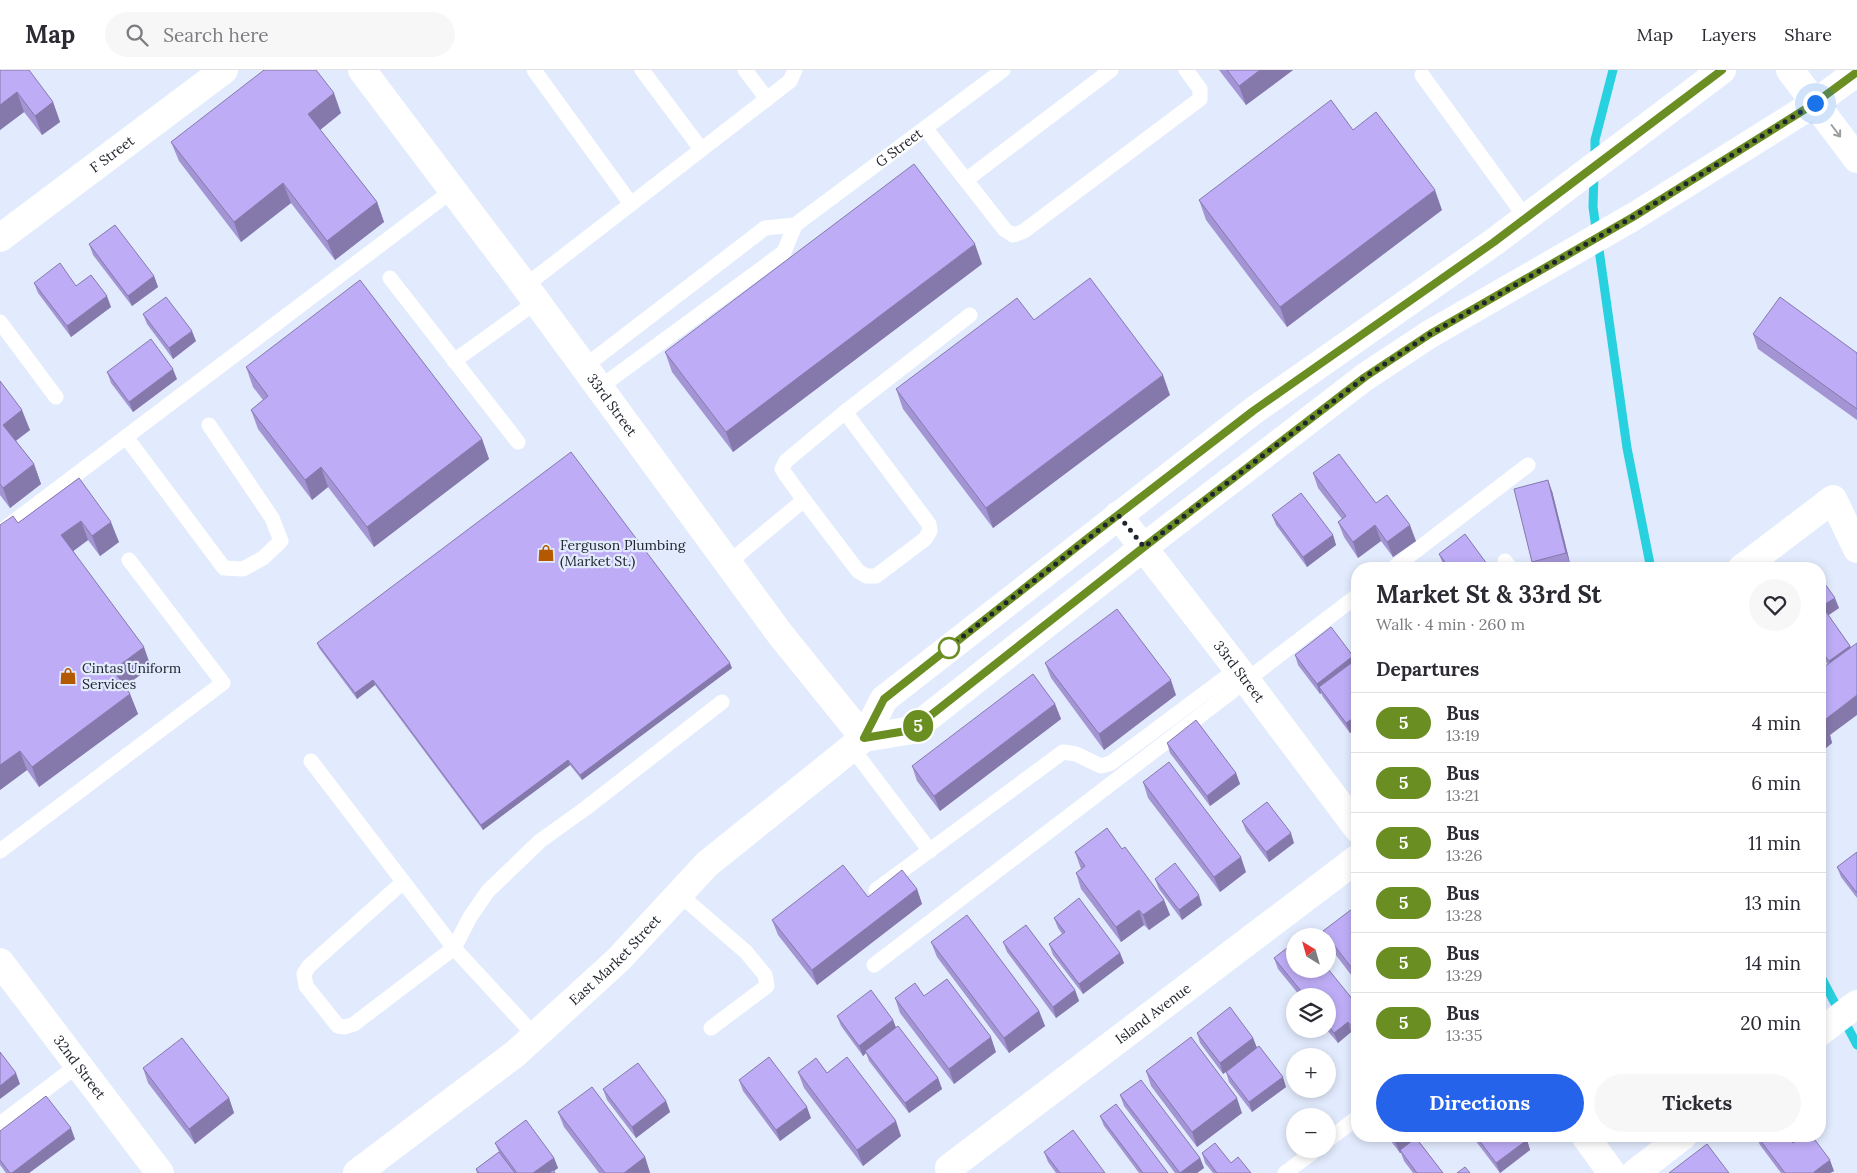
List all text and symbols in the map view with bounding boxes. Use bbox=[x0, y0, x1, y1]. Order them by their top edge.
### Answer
search box bbox=[105, 12, 455, 57]
text: Map bbox=[25, 19, 75, 50]
icon: search bbox=[123, 21, 151, 49]
text: Search here bbox=[163, 23, 269, 47]
text: Map bbox=[1637, 23, 1673, 46]
text: Layers bbox=[1701, 23, 1756, 46]
text: Share bbox=[1784, 23, 1832, 46]
your location bbox=[1803, 91, 1828, 116]
street label: G Street bbox=[872, 124, 926, 171]
one-way arrow bbox=[1831, 124, 1841, 138]
street label: F Street bbox=[86, 131, 138, 177]
street label: 33rd Street bbox=[583, 370, 641, 440]
place label: Ferguson Plumbing (Market St.) bbox=[560, 536, 686, 570]
shop icon: Ferguson Plumbing (Market St.) bbox=[536, 543, 556, 563]
text: Market St & 33rd St bbox=[1376, 579, 1602, 610]
button: heart bbox=[1749, 579, 1801, 631]
text: Walk · 4 min · 260 m bbox=[1376, 614, 1525, 634]
unlabelled marker bbox=[938, 637, 960, 659]
street label: 33rd Street bbox=[1210, 637, 1269, 707]
text: Departures bbox=[1376, 657, 1479, 681]
place label: Cintas Uniform Services bbox=[82, 659, 182, 693]
shop icon: Cintas Uniform Services bbox=[58, 666, 78, 686]
text: Bus bbox=[1446, 701, 1479, 725]
line badge: 5 bbox=[902, 710, 934, 742]
text: 5 bbox=[1399, 711, 1408, 734]
text: 4 min bbox=[1752, 711, 1801, 735]
text: 5 bbox=[913, 714, 923, 737]
text: 13:19 bbox=[1446, 725, 1480, 745]
text: Bus bbox=[1446, 761, 1479, 785]
text: 5 bbox=[1399, 771, 1408, 794]
text: 6 min bbox=[1751, 771, 1801, 795]
text: 13:21 bbox=[1446, 785, 1479, 805]
text: Bus bbox=[1446, 821, 1479, 845]
text: 5 bbox=[1399, 831, 1408, 854]
text: 11 min bbox=[1748, 831, 1801, 855]
text: 13:26 bbox=[1446, 845, 1483, 865]
text: Bus bbox=[1446, 881, 1479, 905]
text: 5 bbox=[1399, 891, 1408, 914]
text: 13 min bbox=[1745, 891, 1801, 915]
text: 13:28 bbox=[1446, 905, 1482, 925]
street label: East Market Street bbox=[565, 911, 665, 1009]
north arrow bbox=[1286, 928, 1336, 978]
map controls bbox=[1286, 928, 1336, 1158]
text: Bus bbox=[1446, 941, 1479, 965]
text: 5 bbox=[1399, 951, 1408, 974]
text: 14 min bbox=[1745, 951, 1801, 975]
text: 13:29 bbox=[1446, 965, 1483, 985]
street label: Island Avenue bbox=[1112, 979, 1195, 1048]
button: layers bbox=[1286, 988, 1336, 1038]
text: Bus bbox=[1446, 1001, 1479, 1025]
text: 5 bbox=[1399, 1011, 1408, 1034]
text: 20 min bbox=[1740, 1011, 1801, 1035]
text: 13:35 bbox=[1446, 1025, 1482, 1045]
street label: 32nd Street bbox=[50, 1032, 110, 1103]
button: + bbox=[1286, 1048, 1336, 1098]
button: Directions bbox=[1376, 1074, 1584, 1132]
button: Tickets bbox=[1594, 1074, 1801, 1132]
button: − bbox=[1286, 1108, 1336, 1158]

